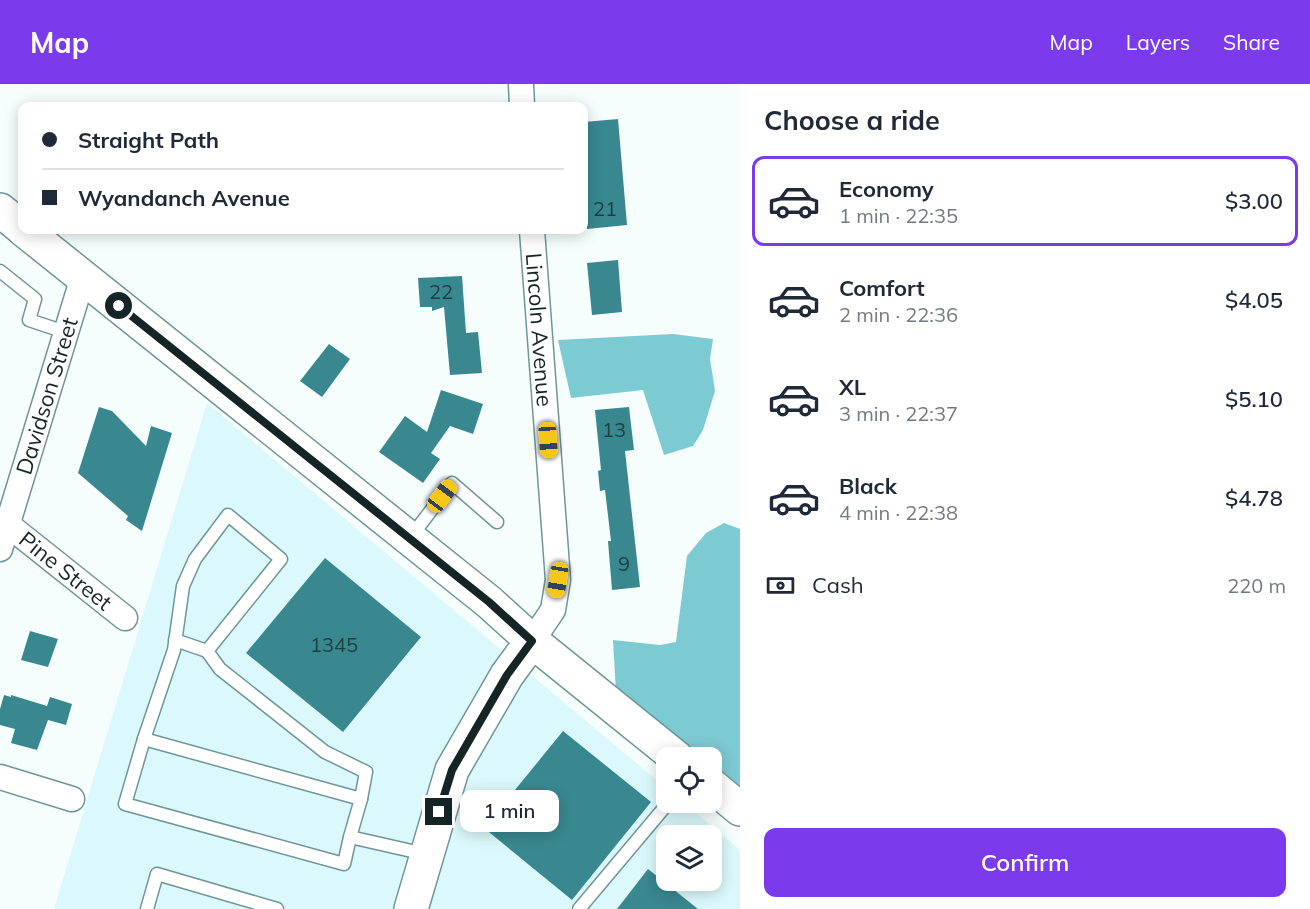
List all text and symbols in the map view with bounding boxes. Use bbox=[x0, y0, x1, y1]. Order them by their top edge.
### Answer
text: Map bbox=[30, 25, 89, 60]
text: Map bbox=[1050, 29, 1093, 55]
text: Layers bbox=[1126, 29, 1190, 55]
text: Share bbox=[1223, 29, 1280, 55]
text: Choose a ride bbox=[764, 103, 940, 137]
text: Straight Path bbox=[78, 126, 219, 154]
icon: car bbox=[767, 174, 821, 228]
text: Economy bbox=[839, 175, 934, 203]
text: Wyandanch Avenue bbox=[78, 184, 290, 212]
text: $3.00 bbox=[1225, 187, 1283, 215]
house number: 21 bbox=[593, 196, 617, 221]
text: 1 min · 22:35 bbox=[839, 203, 958, 228]
street label: Lincoln Avenue bbox=[520, 252, 559, 408]
icon: car bbox=[767, 273, 821, 327]
text: Comfort bbox=[839, 274, 925, 302]
house number: 22 bbox=[429, 279, 453, 304]
text: $4.05 bbox=[1225, 286, 1283, 314]
route start bbox=[105, 292, 132, 319]
text: 2 min · 22:36 bbox=[839, 302, 958, 327]
street label: Davidson Street bbox=[10, 314, 84, 478]
icon: car bbox=[767, 372, 821, 426]
text: XL bbox=[839, 373, 866, 401]
text: $5.10 bbox=[1225, 385, 1283, 413]
text: 3 min · 22:37 bbox=[839, 401, 958, 426]
house number: 13 bbox=[602, 417, 626, 442]
car bbox=[538, 421, 558, 459]
icon: car bbox=[767, 471, 821, 525]
text: Black bbox=[839, 472, 897, 500]
car bbox=[424, 476, 460, 516]
text: $4.78 bbox=[1225, 484, 1283, 512]
text: 4 min · 22:38 bbox=[839, 500, 958, 525]
street label: Pine Street bbox=[13, 525, 118, 616]
house number: 9 bbox=[618, 551, 630, 576]
car bbox=[546, 561, 570, 599]
icon: cash bbox=[764, 569, 797, 602]
text: Cash bbox=[812, 571, 864, 599]
text: 220 m bbox=[1227, 573, 1286, 598]
house number: 1345 bbox=[310, 632, 358, 657]
map controls bbox=[656, 747, 722, 891]
button: locate bbox=[656, 747, 722, 813]
callout: 1 min bbox=[460, 791, 559, 833]
route end bbox=[425, 798, 452, 825]
text: 1 min bbox=[484, 798, 535, 823]
button: layers bbox=[656, 825, 722, 891]
button: Confirm bbox=[764, 828, 1286, 897]

